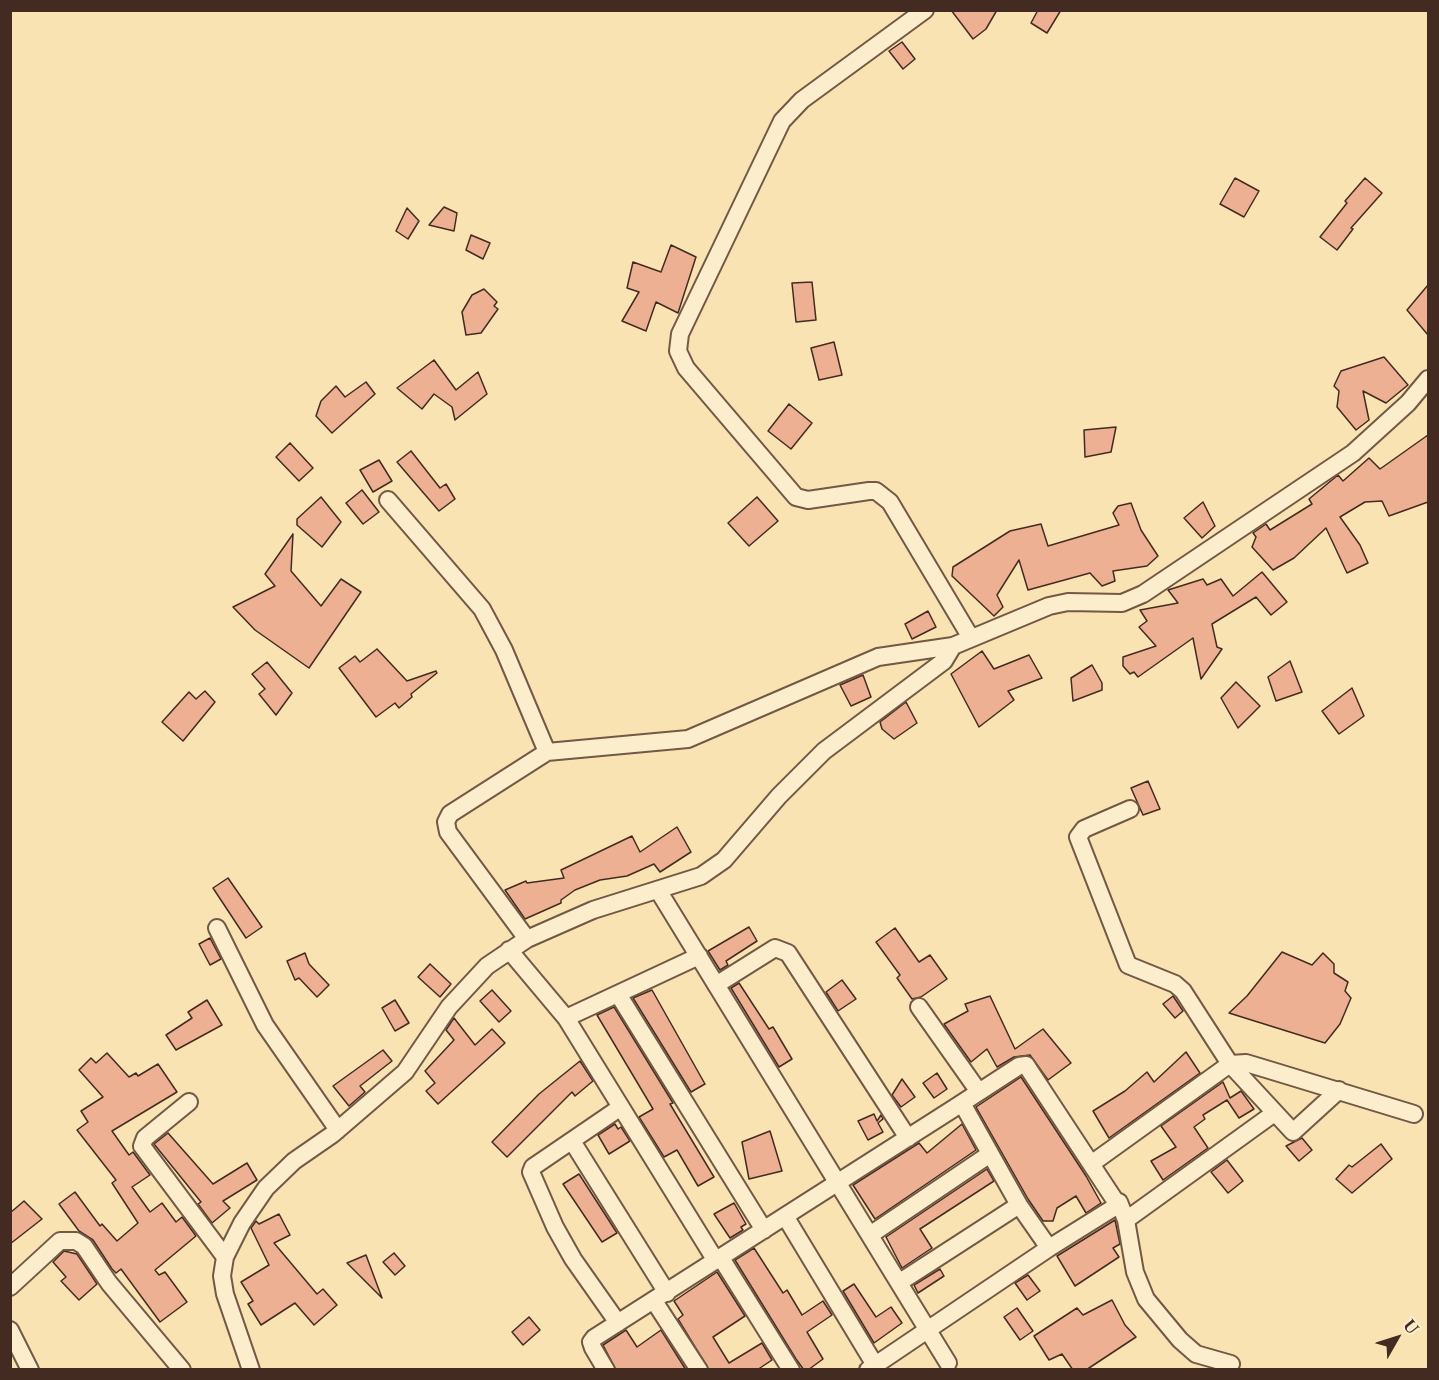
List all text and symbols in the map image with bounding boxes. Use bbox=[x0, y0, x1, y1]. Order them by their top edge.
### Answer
north arrow bbox=[1367, 1308, 1427, 1368]
text: U bbox=[1399, 1315, 1423, 1338]

